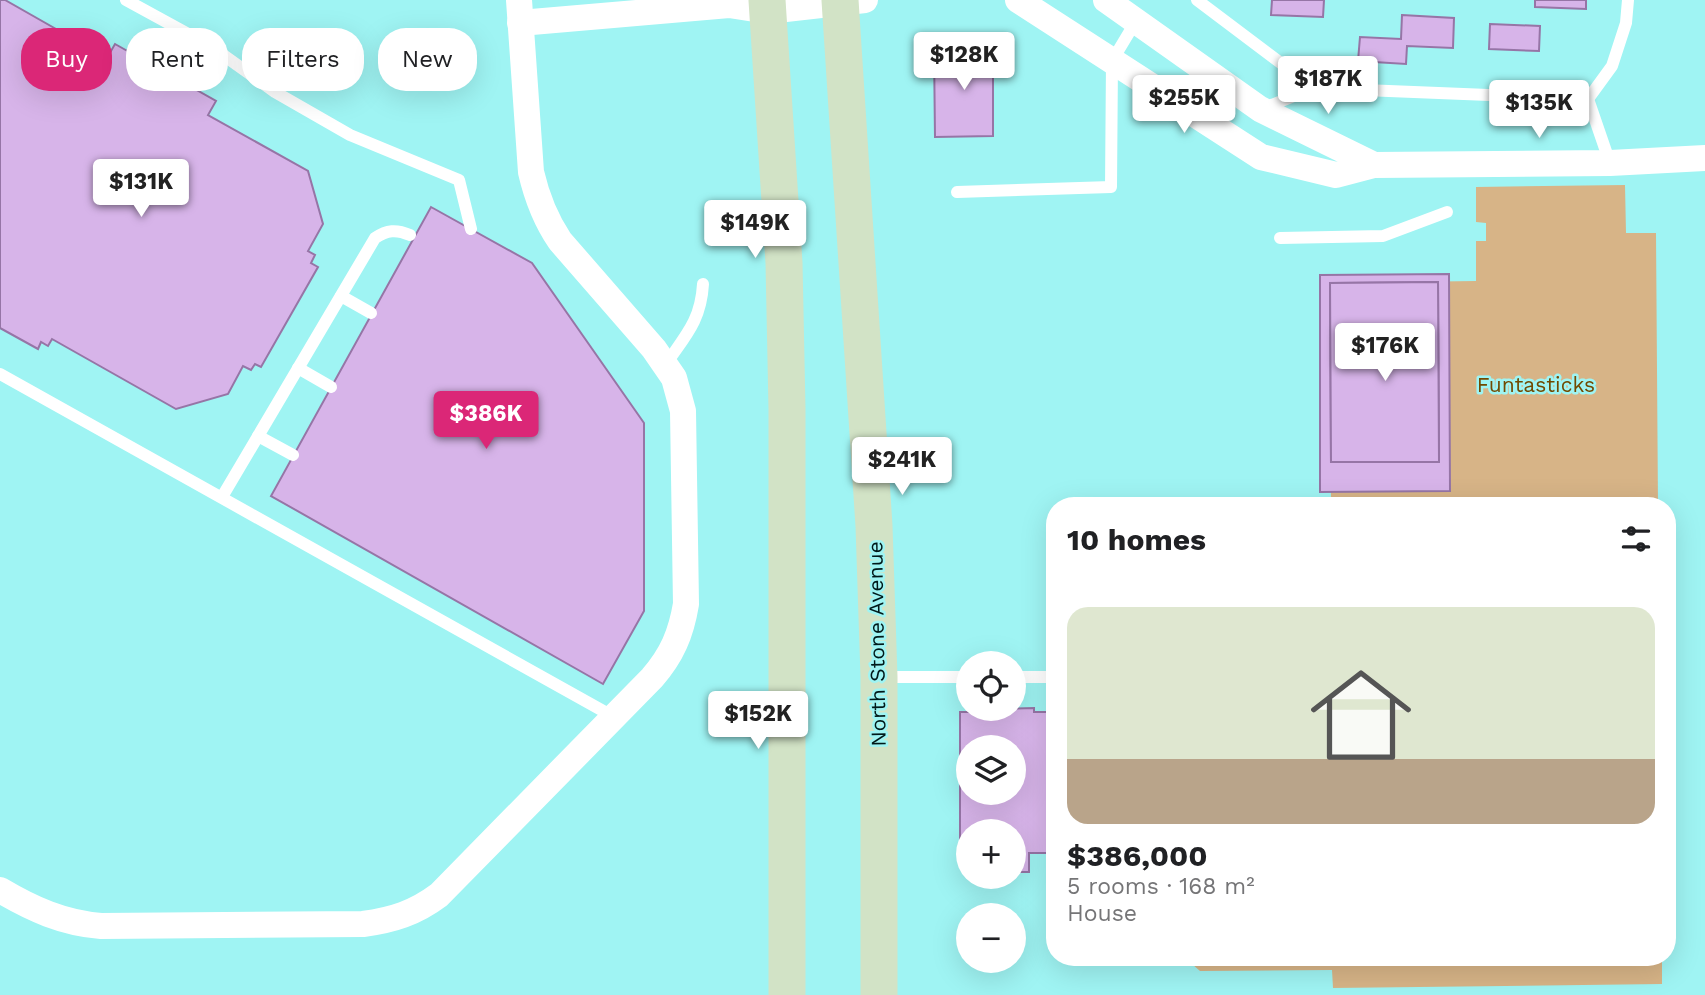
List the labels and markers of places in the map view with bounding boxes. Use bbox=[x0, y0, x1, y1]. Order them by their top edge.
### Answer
pin: $128K bbox=[915, 32, 1013, 92]
pin: $187K bbox=[1279, 57, 1377, 116]
pin: $255K bbox=[1135, 76, 1233, 135]
pin: $135K bbox=[1490, 80, 1588, 140]
pin: $131K bbox=[92, 160, 190, 219]
pin: $149K bbox=[706, 201, 804, 260]
pin: $176K bbox=[1336, 324, 1434, 383]
pin: $386K bbox=[437, 392, 535, 451]
pin: $241K bbox=[853, 438, 951, 497]
pin: $152K bbox=[709, 692, 807, 751]

